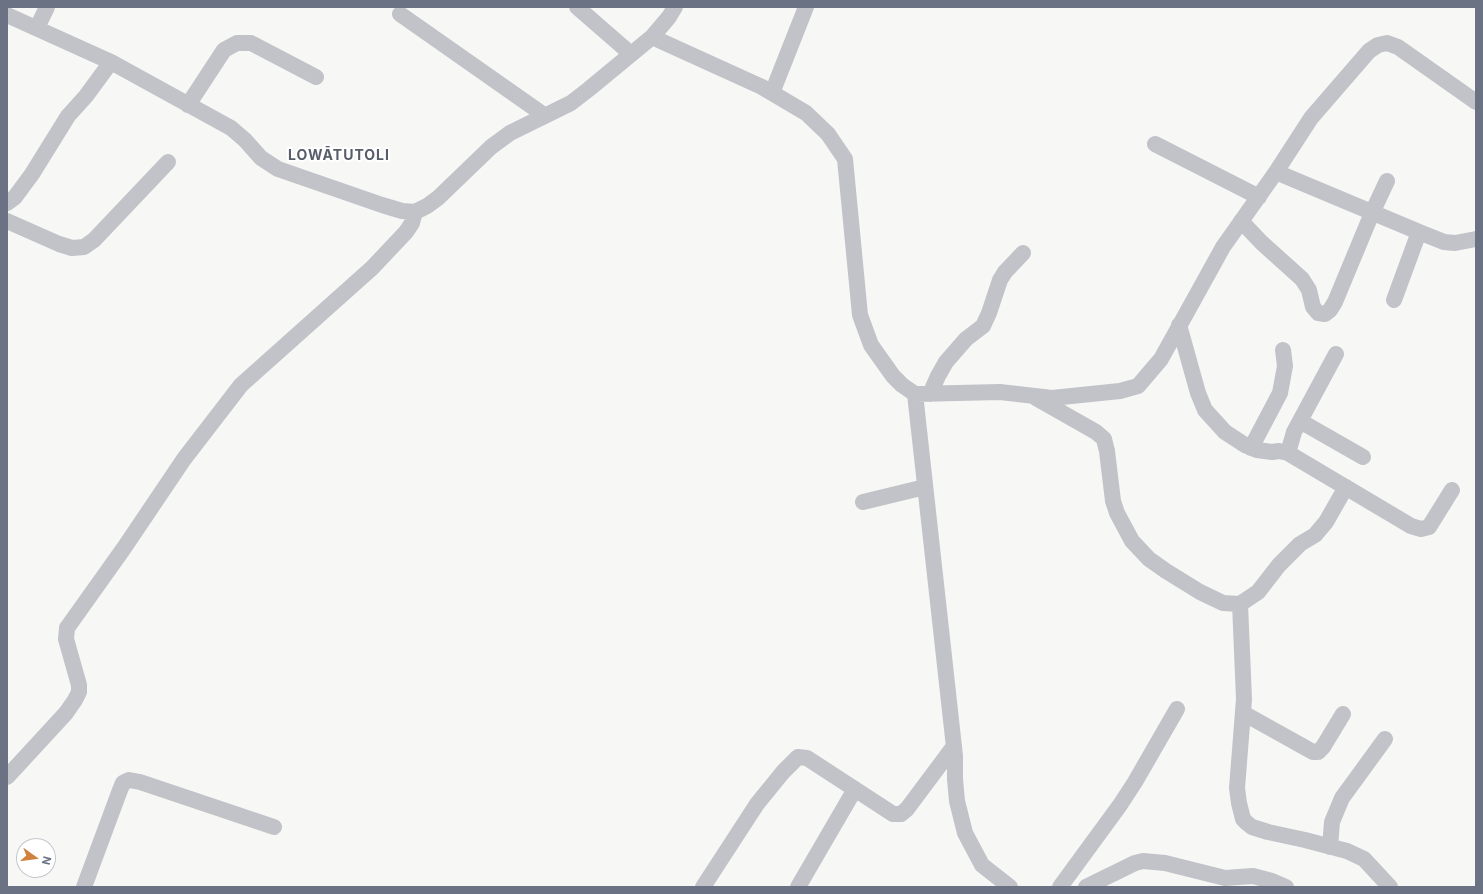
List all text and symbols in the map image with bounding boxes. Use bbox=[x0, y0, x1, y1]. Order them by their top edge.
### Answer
district label: LOWĀTUTOLI bbox=[288, 148, 390, 164]
north arrow bbox=[16, 838, 56, 878]
text: N bbox=[39, 855, 54, 866]

